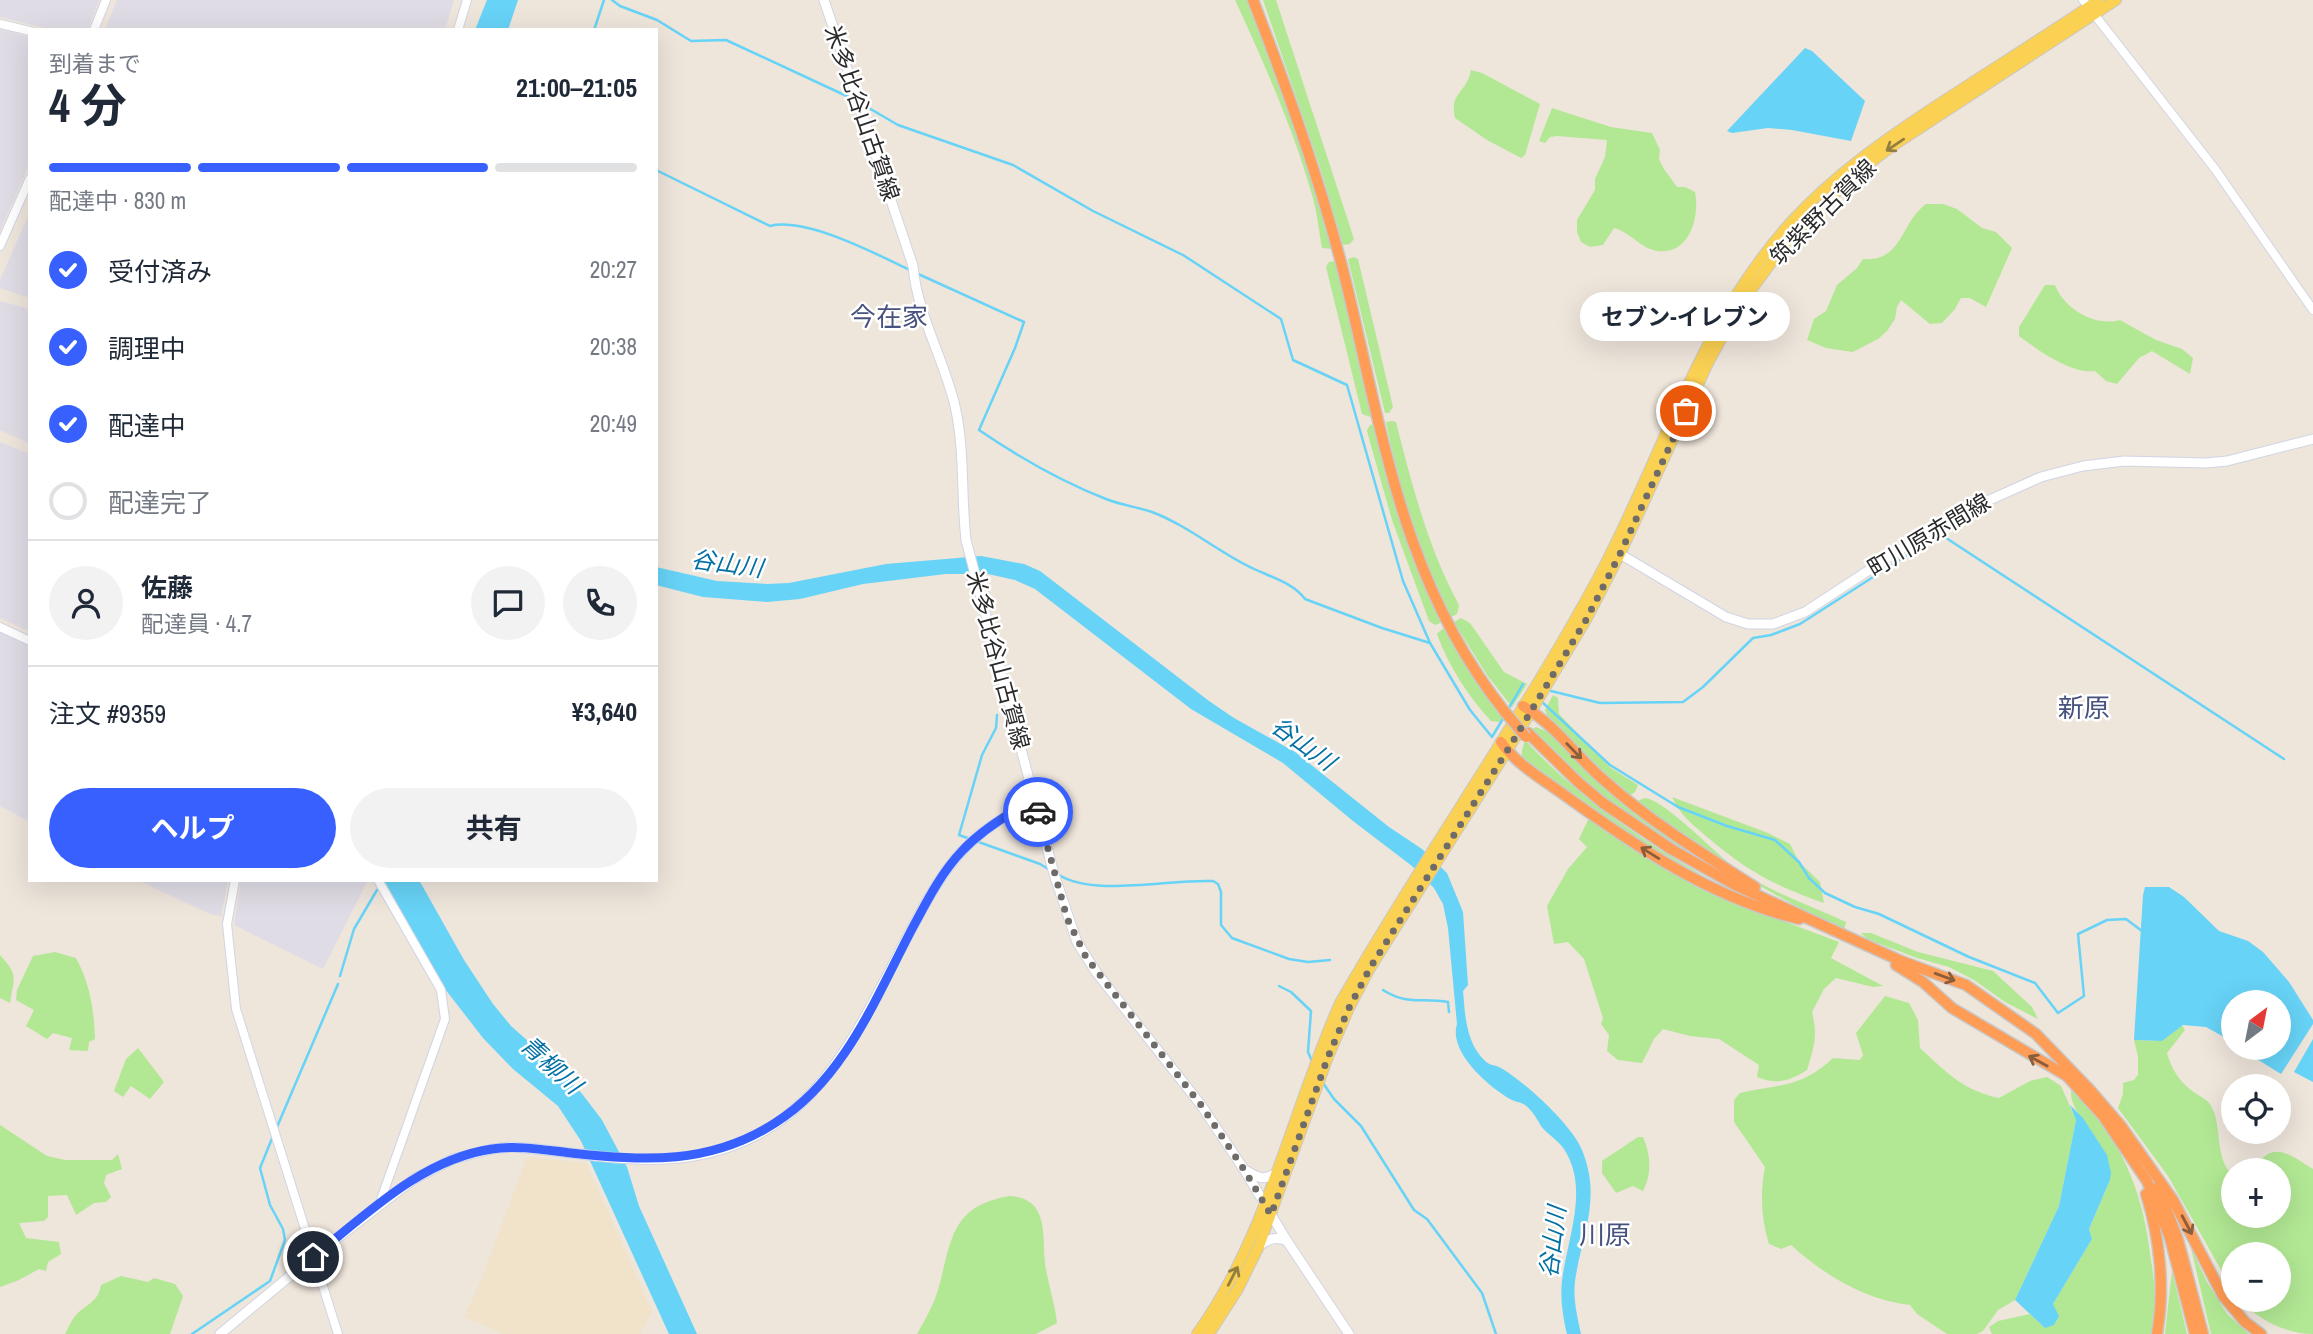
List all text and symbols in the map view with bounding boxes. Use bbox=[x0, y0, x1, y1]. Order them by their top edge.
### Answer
street label: 米多比谷山古賀線 bbox=[818, 21, 907, 205]
text: 到着まで bbox=[49, 48, 141, 79]
text: 21:00–21:05 bbox=[516, 70, 637, 105]
text: 4 分 bbox=[49, 74, 126, 136]
one-way arrow bbox=[1886, 138, 1905, 152]
street label: 筑紫野古賀線 bbox=[1763, 152, 1882, 271]
text: 配達中 · 830 m bbox=[49, 185, 186, 216]
icon: check bbox=[49, 251, 87, 289]
text: 受付済み bbox=[108, 254, 212, 289]
text: 20:27 bbox=[590, 254, 637, 285]
callout: セブン-イレブン bbox=[1581, 292, 1791, 341]
district label: 今在家 bbox=[850, 299, 928, 334]
text: セブン-イレブン bbox=[1601, 301, 1769, 332]
icon: check bbox=[49, 328, 87, 366]
text: 調理中 bbox=[108, 331, 186, 366]
text: 20:38 bbox=[590, 331, 637, 362]
pin bbox=[1656, 381, 1716, 441]
icon: bag bbox=[1667, 392, 1705, 430]
icon: check bbox=[49, 405, 87, 443]
text: 配達中 bbox=[108, 408, 186, 443]
text: 20:49 bbox=[590, 408, 637, 439]
text: 配達完了 bbox=[108, 485, 212, 520]
street label: 町川原赤間線 bbox=[1862, 486, 1996, 583]
water label: 谷山川 bbox=[689, 542, 768, 584]
button: person bbox=[49, 566, 123, 640]
button: chat bbox=[471, 566, 545, 640]
button: phone bbox=[563, 566, 637, 640]
street label: 米多比谷山古賀線 bbox=[960, 567, 1037, 753]
text: 佐藤 bbox=[141, 570, 193, 605]
text: 配達員 · 4.7 bbox=[141, 608, 252, 639]
district label: 新原 bbox=[2058, 690, 2110, 725]
text: ¥3,640 bbox=[572, 694, 637, 729]
text: 注文 #9359 bbox=[49, 696, 166, 731]
water label: 谷山川 bbox=[1265, 709, 1345, 779]
one-way arrow bbox=[1566, 742, 1582, 760]
courier bbox=[1003, 777, 1073, 847]
button: ヘルプ bbox=[49, 788, 336, 868]
button: 共有 bbox=[350, 788, 637, 868]
icon: car bbox=[1019, 793, 1057, 831]
one-way arrow bbox=[1641, 846, 1660, 861]
one-way arrow bbox=[1933, 972, 1955, 985]
north arrow bbox=[2221, 990, 2291, 1060]
map controls bbox=[2221, 990, 2291, 1312]
water label: 青柳川 bbox=[514, 1028, 591, 1102]
one-way arrow bbox=[2028, 1054, 2049, 1067]
button: locate bbox=[2221, 1074, 2291, 1144]
button: + bbox=[2221, 1158, 2291, 1228]
water label: 谷山川 bbox=[1532, 1201, 1573, 1280]
one-way arrow bbox=[2180, 1215, 2194, 1235]
district label: 川原 bbox=[1579, 1217, 1631, 1252]
pin bbox=[283, 1227, 343, 1287]
icon: home bbox=[294, 1238, 332, 1276]
button: − bbox=[2221, 1242, 2291, 1312]
one-way arrow bbox=[1226, 1266, 1240, 1287]

